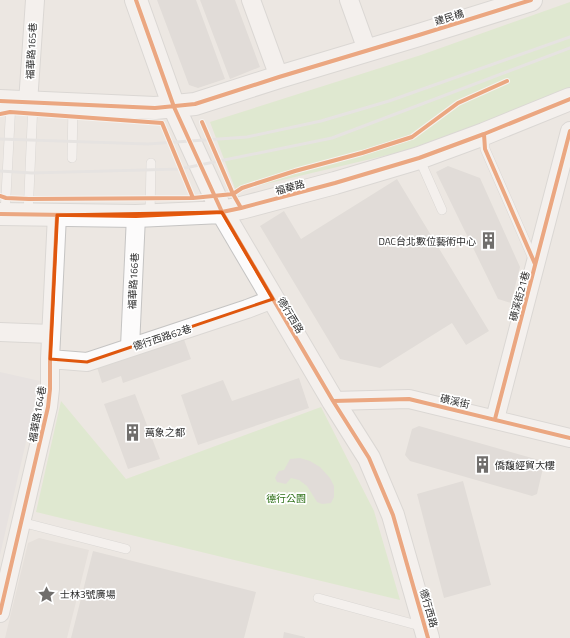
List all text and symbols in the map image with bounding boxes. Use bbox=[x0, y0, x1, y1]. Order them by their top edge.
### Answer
street label: 建民橋 bbox=[433, 6, 466, 29]
street label: 福華路165巷 bbox=[23, 22, 40, 80]
street label: 福華路 bbox=[274, 176, 307, 199]
building icon: DAC台北數位藝術中心 bbox=[479, 231, 499, 251]
place label: DAC台北數位藝術中心 bbox=[378, 234, 476, 249]
street label: 福華路166巷 bbox=[125, 252, 142, 310]
street label: 磺溪街21巷 bbox=[506, 269, 533, 323]
street label: 德行西路 bbox=[274, 294, 307, 336]
street label: 德行西路62巷 bbox=[131, 321, 194, 354]
street label: 福華路164巷 bbox=[25, 385, 50, 443]
street label: 磺溪街 bbox=[439, 391, 471, 412]
building icon: 萬象之都 bbox=[122, 422, 142, 442]
place label: 萬象之都 bbox=[145, 425, 185, 440]
building icon: 僑馥經貿大樓 bbox=[472, 455, 492, 475]
place label: 僑馥經貿大樓 bbox=[494, 458, 555, 473]
park label: 德行公園 bbox=[266, 491, 306, 506]
place icon: 士林3號廣場 bbox=[37, 584, 57, 604]
place label: 士林3號廣場 bbox=[60, 587, 116, 602]
street label: 德行西路 bbox=[416, 587, 441, 629]

